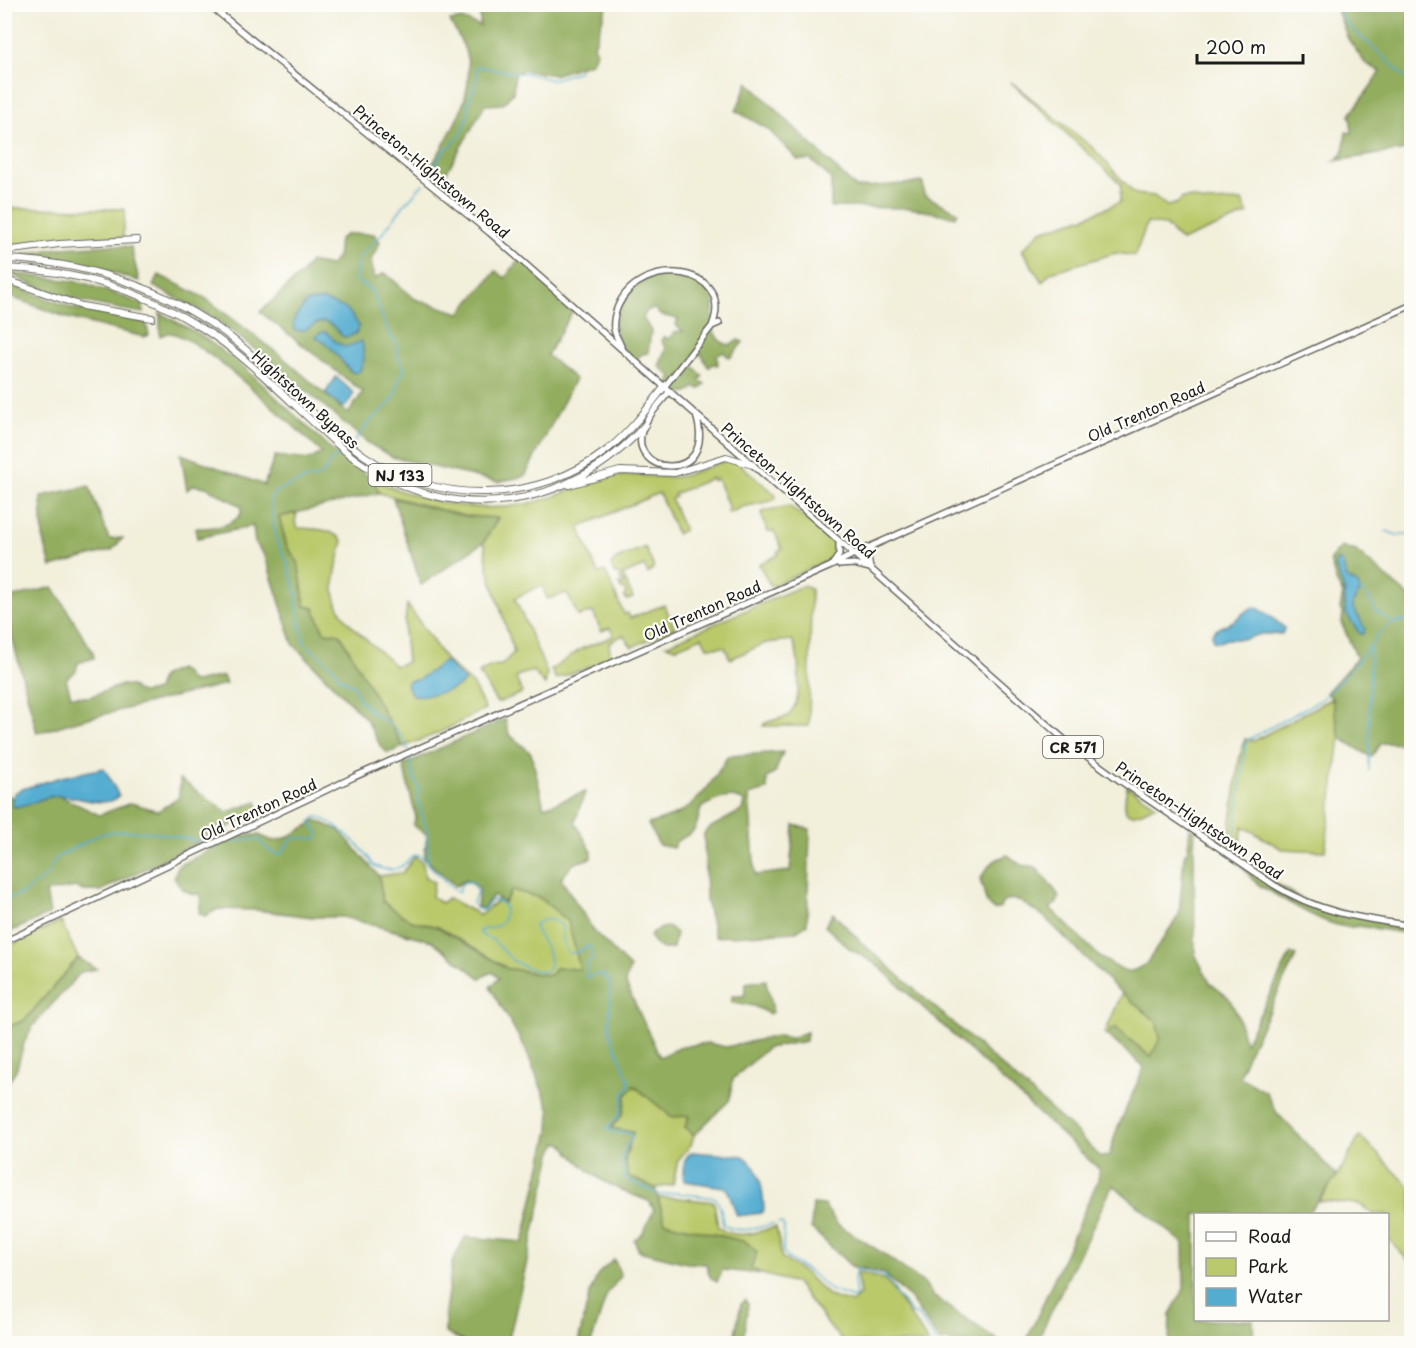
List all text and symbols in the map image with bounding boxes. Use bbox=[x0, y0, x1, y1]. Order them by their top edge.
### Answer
scale bar bbox=[1197, 27, 1304, 65]
text: 200 m bbox=[1206, 33, 1266, 60]
street label: Princeton-Hightstown Road bbox=[349, 99, 515, 243]
street label: Hightstown Bypass bbox=[247, 344, 365, 454]
street label: Old Trenton Road bbox=[1083, 375, 1209, 447]
street label: Princeton-Hightstown Road bbox=[717, 416, 881, 564]
road number: NJ 133 bbox=[368, 464, 432, 486]
street label: Old Trenton Road bbox=[639, 574, 765, 646]
road number: CR 571 bbox=[1043, 736, 1103, 758]
street label: Princeton-Hightstown Road bbox=[1112, 755, 1288, 885]
street label: Old Trenton Road bbox=[196, 772, 320, 846]
legend bbox=[1194, 1213, 1389, 1321]
text: Road bbox=[1248, 1222, 1292, 1249]
text: Park bbox=[1248, 1252, 1288, 1279]
text: Water bbox=[1248, 1282, 1303, 1309]

